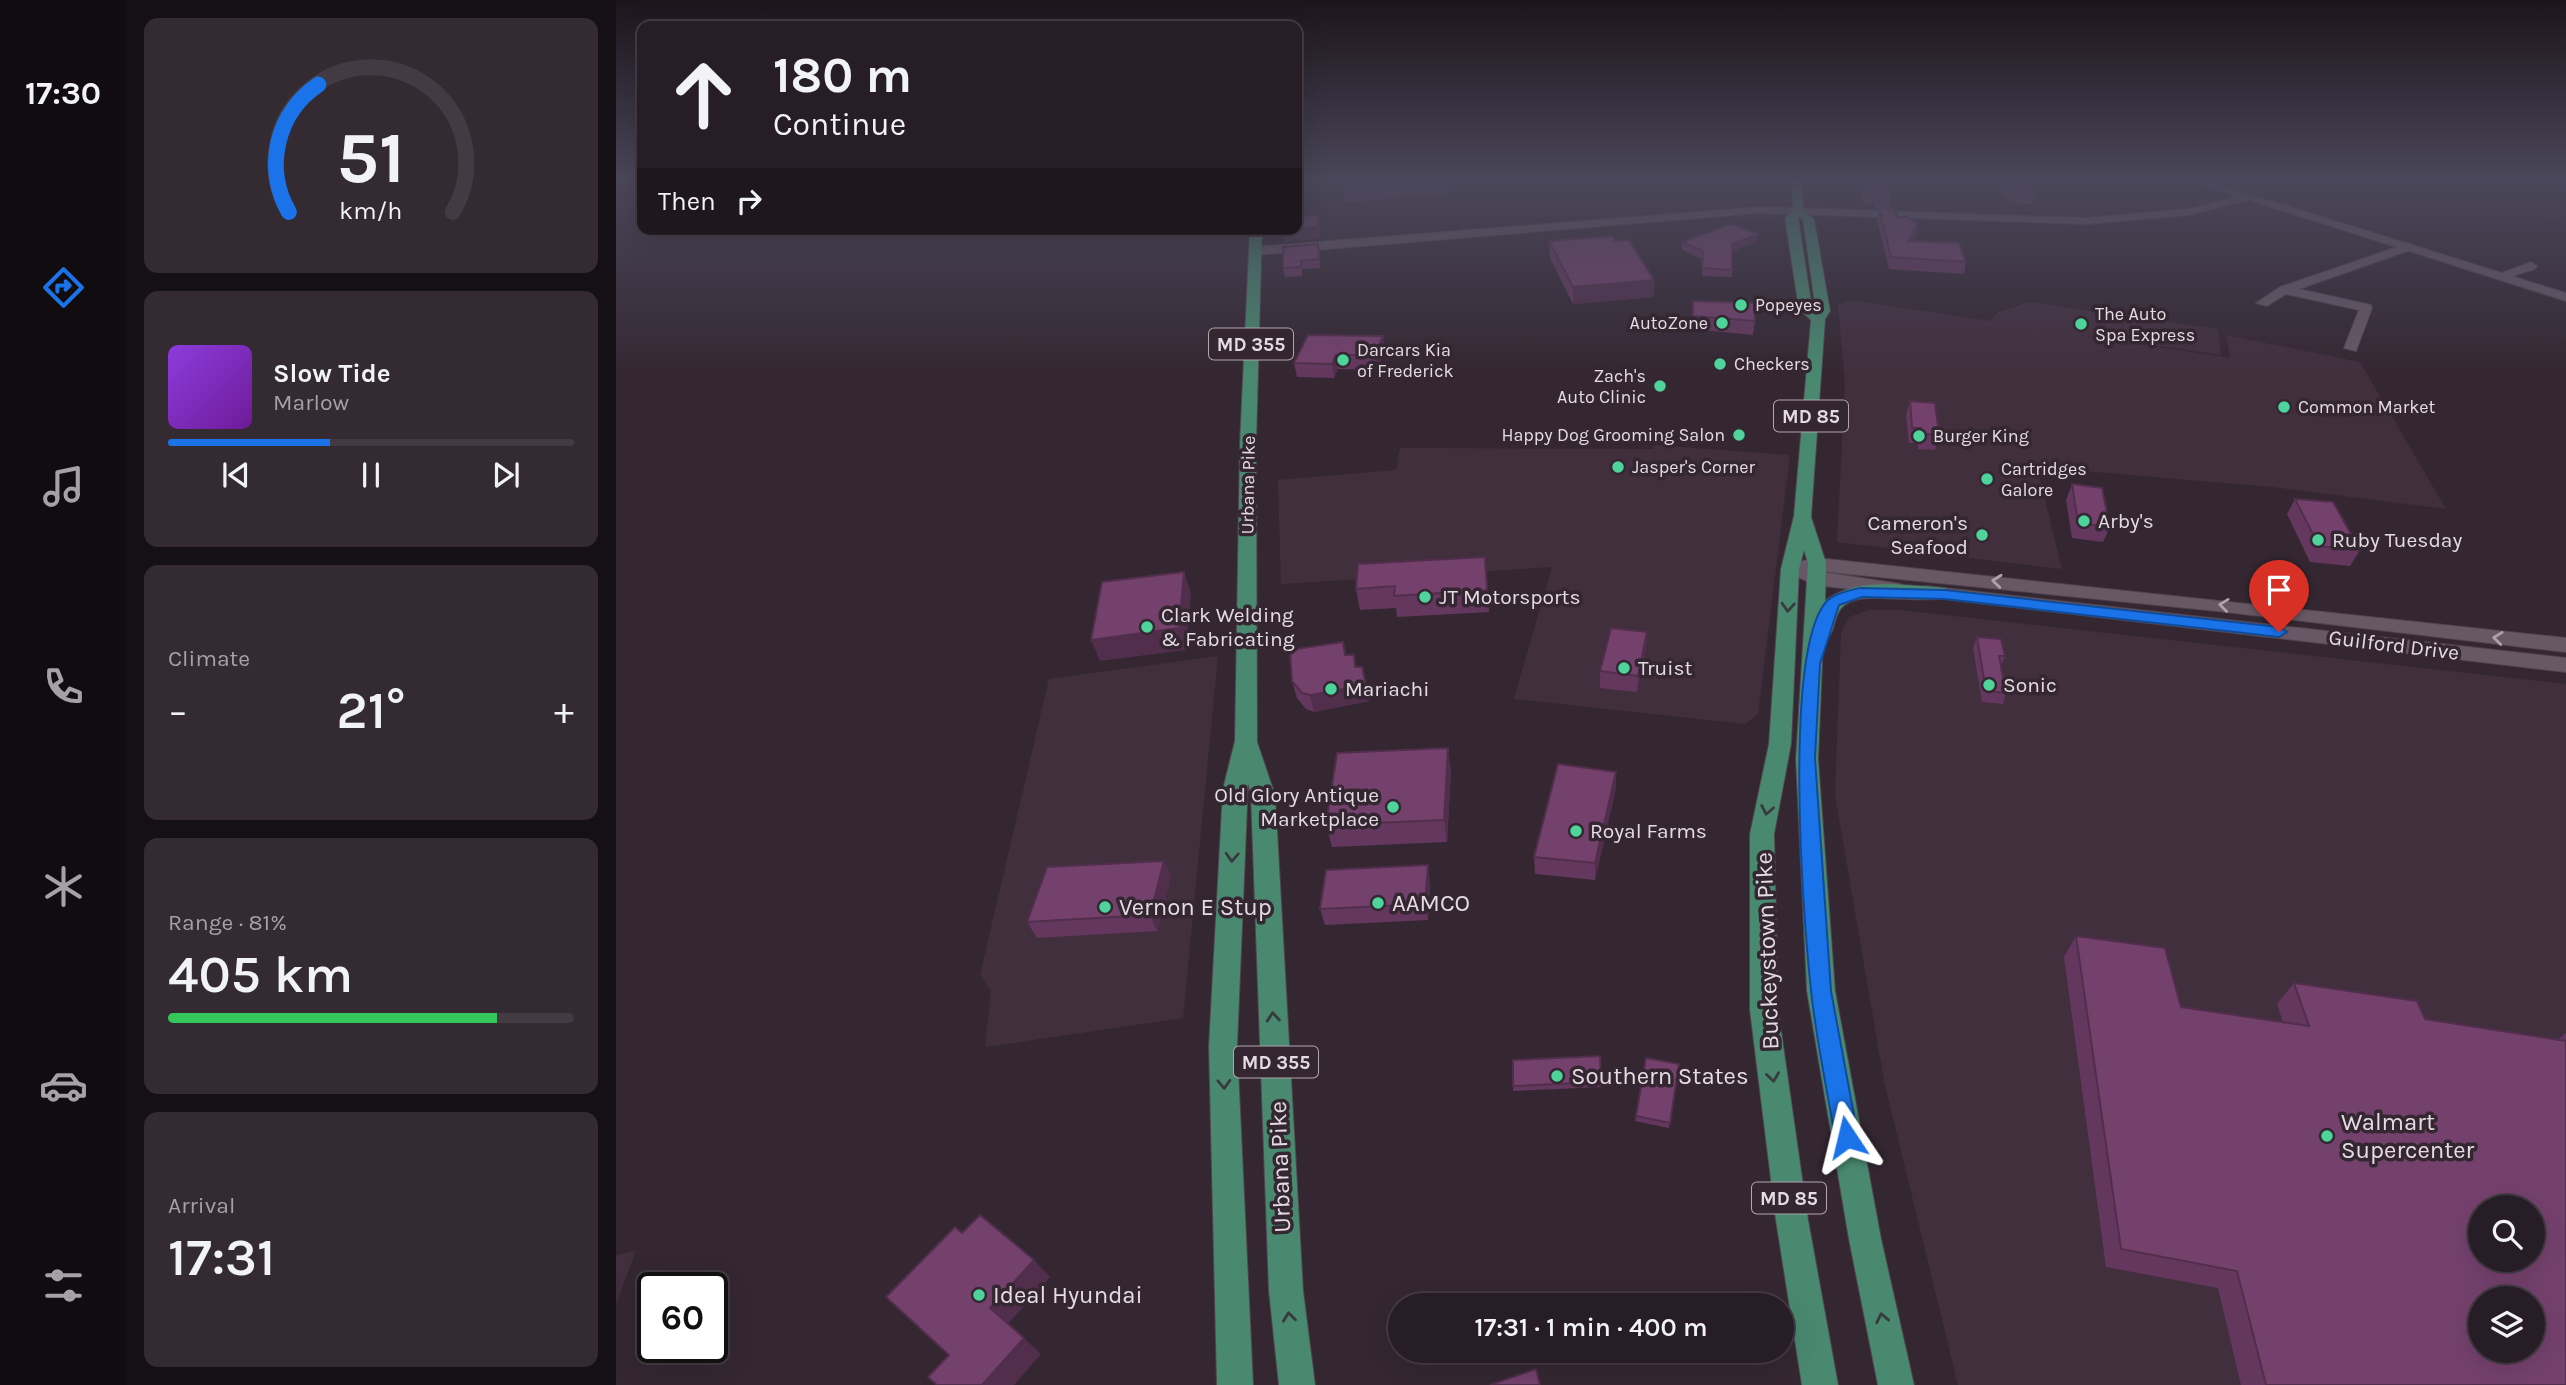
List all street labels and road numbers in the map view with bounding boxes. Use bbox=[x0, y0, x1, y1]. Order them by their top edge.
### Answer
road number: MD 355 bbox=[1209, 328, 1293, 360]
road number: MD 85 bbox=[1774, 400, 1848, 432]
street label: Urbana Pike bbox=[1236, 436, 1260, 534]
street label: Guilford Drive bbox=[2327, 625, 2461, 665]
street label: Buckeystown Pike bbox=[1750, 852, 1784, 1050]
road number: MD 355 bbox=[1234, 1046, 1318, 1078]
street label: Urbana Pike bbox=[1264, 1101, 1296, 1233]
road number: MD 85 bbox=[1752, 1182, 1826, 1214]

